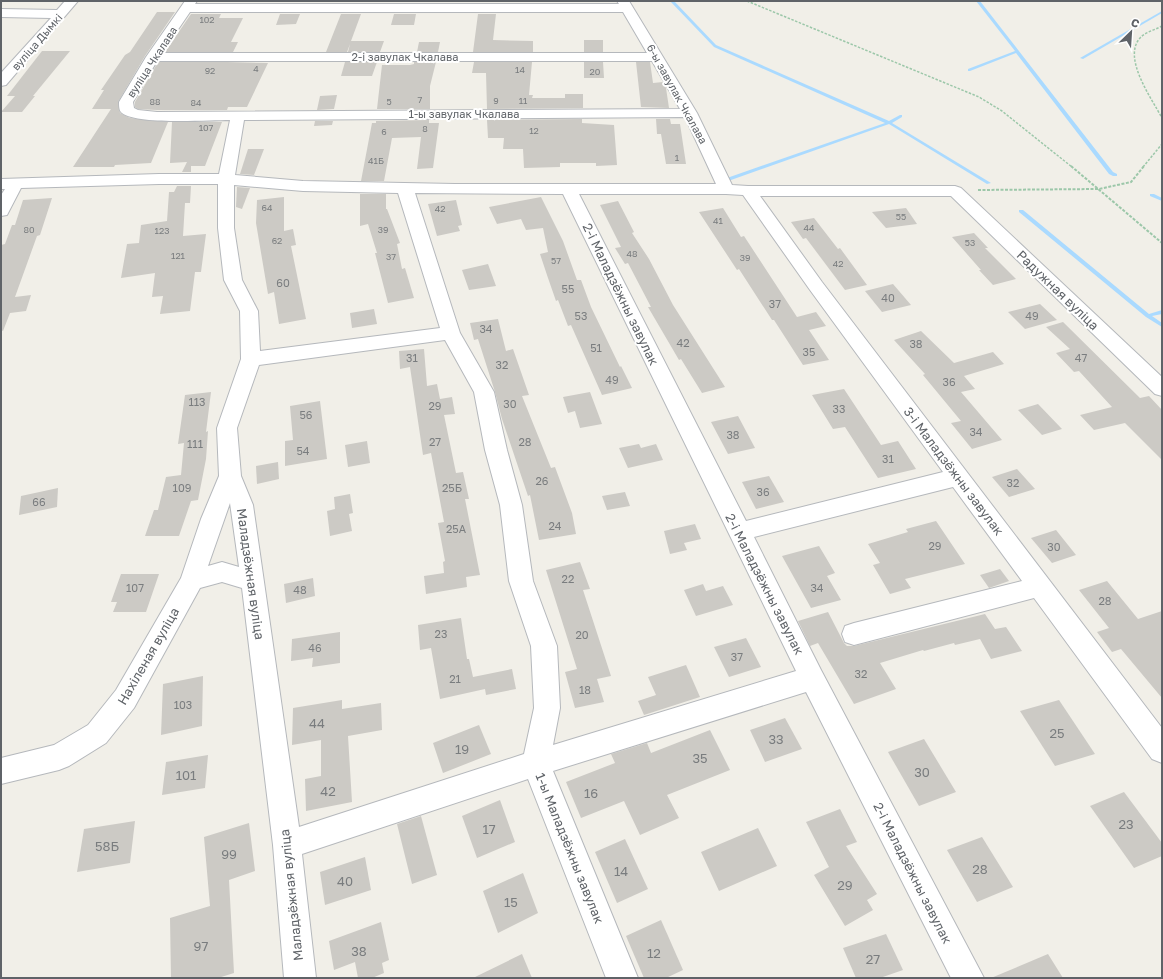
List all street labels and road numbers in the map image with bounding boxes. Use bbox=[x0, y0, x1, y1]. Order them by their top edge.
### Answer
street label: вуліца Дымкі bbox=[9, 11, 65, 73]
street label: вуліца Чкалава bbox=[124, 24, 179, 100]
street label: 6-ы завулак Чкалава bbox=[645, 42, 710, 146]
street label: 2-і завулак Чкалава bbox=[352, 50, 458, 63]
street label: 1-ы завулак Чкалава bbox=[409, 107, 519, 120]
street label: 2-і Маладзёжны завулак bbox=[580, 220, 663, 368]
street label: Радужная вуліца bbox=[1014, 247, 1102, 333]
street label: 3-і Маладзёжны завулак bbox=[901, 404, 1008, 539]
street label: Маладзёжная вуліца bbox=[234, 507, 268, 641]
street label: 2-і Маладзёжны завулак bbox=[722, 511, 808, 658]
street label: Нахіленая вуліца bbox=[114, 605, 182, 707]
street label: 1-ы Маладзёжны завулак bbox=[532, 770, 608, 926]
street label: 2-і Маладзёжны завулак bbox=[870, 800, 956, 947]
street label: Маладзёжная вуліца bbox=[276, 828, 306, 962]

